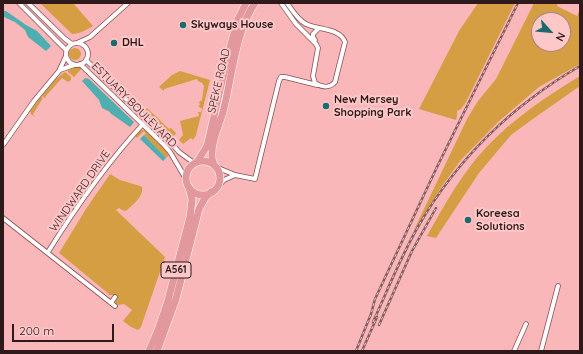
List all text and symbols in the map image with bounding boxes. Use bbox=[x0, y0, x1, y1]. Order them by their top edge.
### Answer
north arrow bbox=[531, 12, 571, 52]
place label: Skyways House bbox=[191, 18, 273, 32]
marker: Skyways House bbox=[178, 20, 188, 30]
text: N bbox=[553, 30, 569, 44]
place label: DHL bbox=[122, 36, 144, 50]
marker: DHL bbox=[109, 38, 119, 48]
street label: SPEKE ROAD bbox=[205, 47, 233, 115]
street label: ESTUARY BOULEVARD bbox=[89, 60, 179, 150]
place label: New Mersey Shopping Park bbox=[334, 93, 411, 119]
marker: New Mersey Shopping Park bbox=[321, 101, 331, 111]
street label: WINDWARD DRIVE bbox=[47, 148, 113, 234]
place label: Koreesa Solutions bbox=[476, 207, 525, 233]
marker: Koreesa Solutions bbox=[463, 215, 473, 225]
road number: A561 bbox=[161, 262, 191, 278]
scale bar bbox=[14, 316, 116, 342]
text: 200 m bbox=[19, 323, 54, 338]

